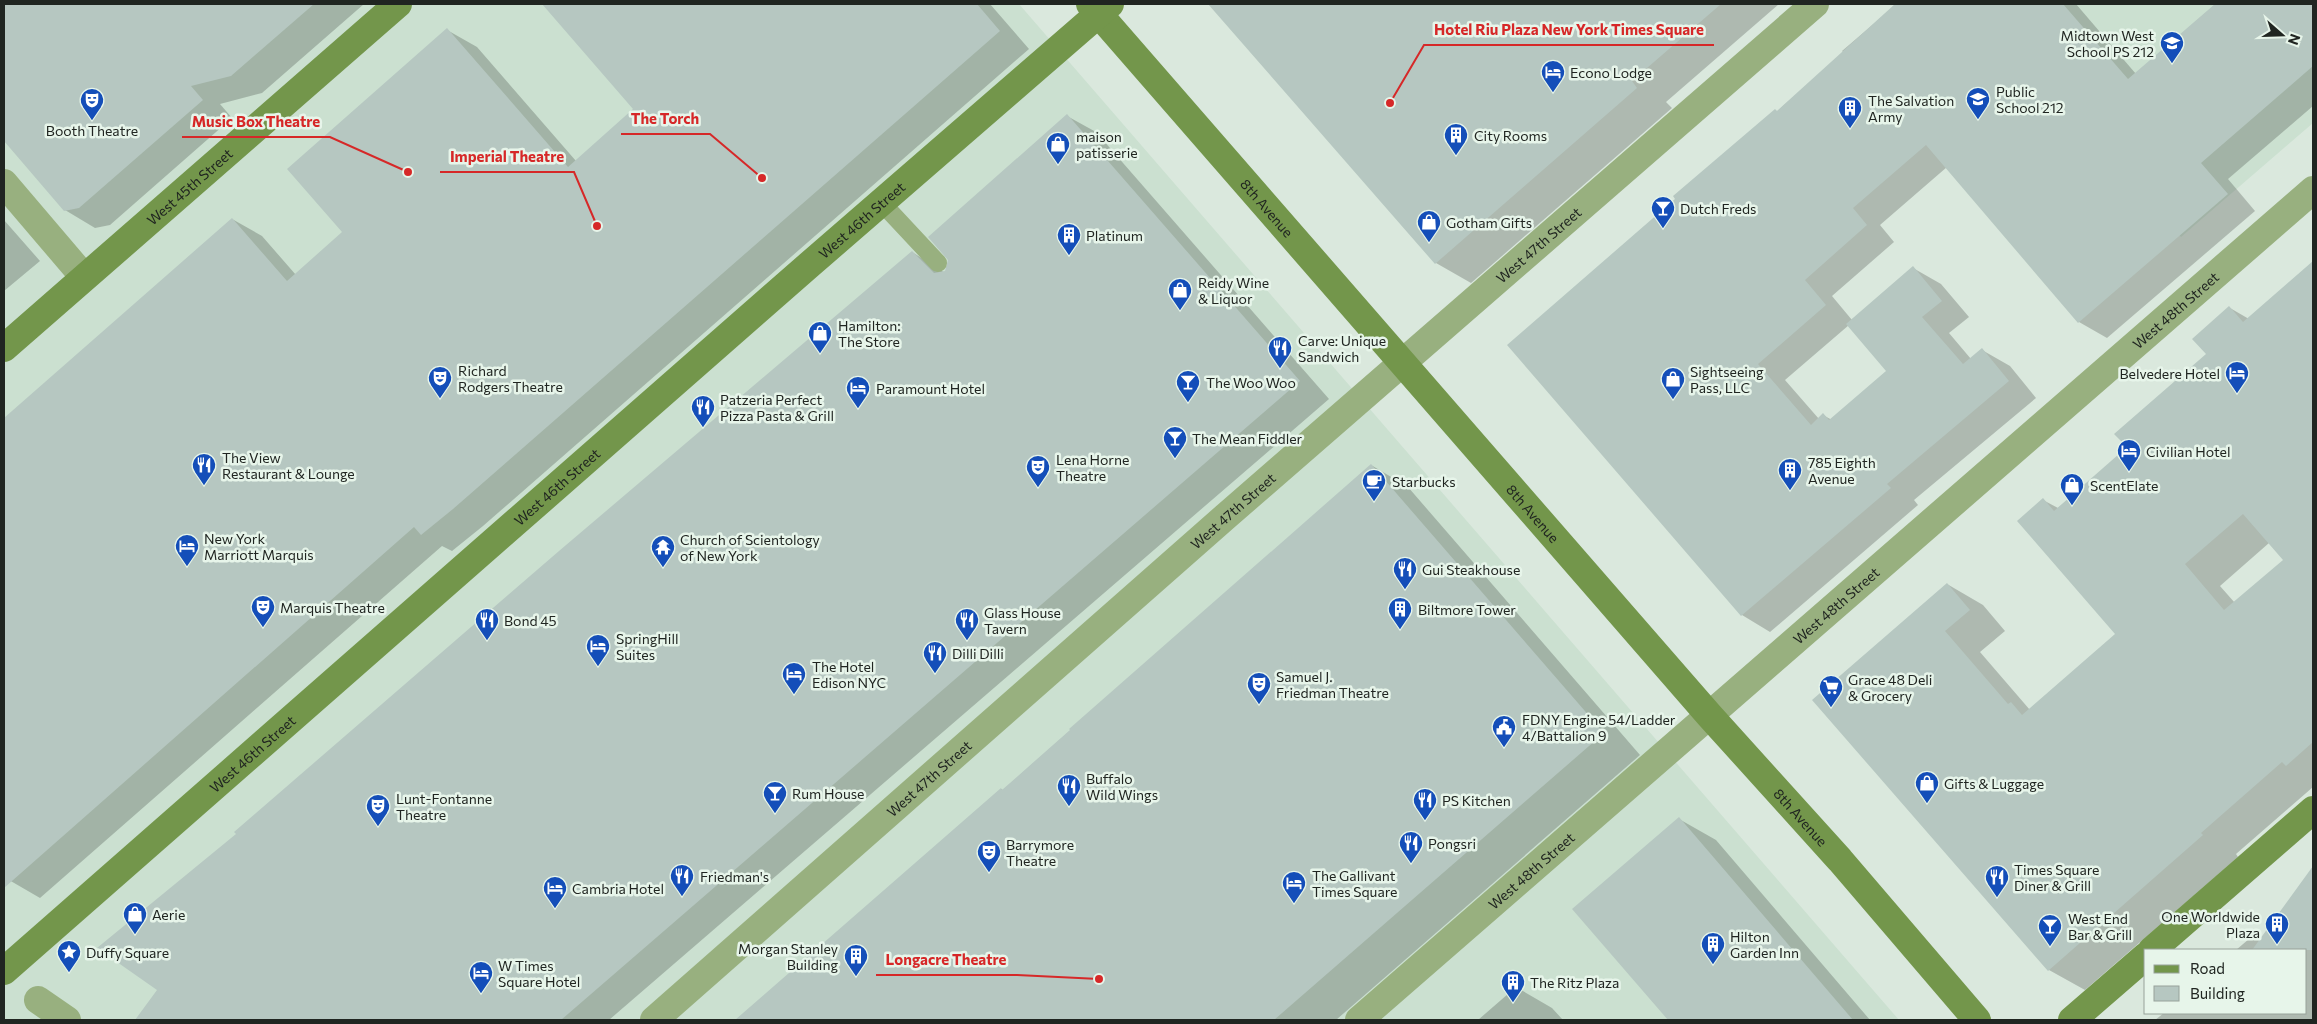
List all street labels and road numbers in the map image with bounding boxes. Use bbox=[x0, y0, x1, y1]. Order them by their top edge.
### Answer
street label: West 45th Street bbox=[143, 144, 236, 228]
street label: 8th Avenue bbox=[1237, 175, 1297, 240]
street label: West 46th Street bbox=[815, 177, 908, 262]
street label: West 47th Street bbox=[1492, 203, 1584, 286]
street label: West 48th Street bbox=[2129, 268, 2222, 352]
street label: West 46th Street bbox=[510, 444, 603, 529]
street label: West 47th Street bbox=[1187, 469, 1279, 552]
street label: 8th Avenue bbox=[1503, 480, 1563, 546]
street label: West 48th Street bbox=[1789, 563, 1882, 647]
street label: West 46th Street bbox=[206, 711, 299, 796]
street label: West 47th Street bbox=[883, 736, 975, 820]
street label: 8th Avenue bbox=[1771, 785, 1831, 849]
street label: West 48th Street bbox=[1485, 828, 1578, 912]

